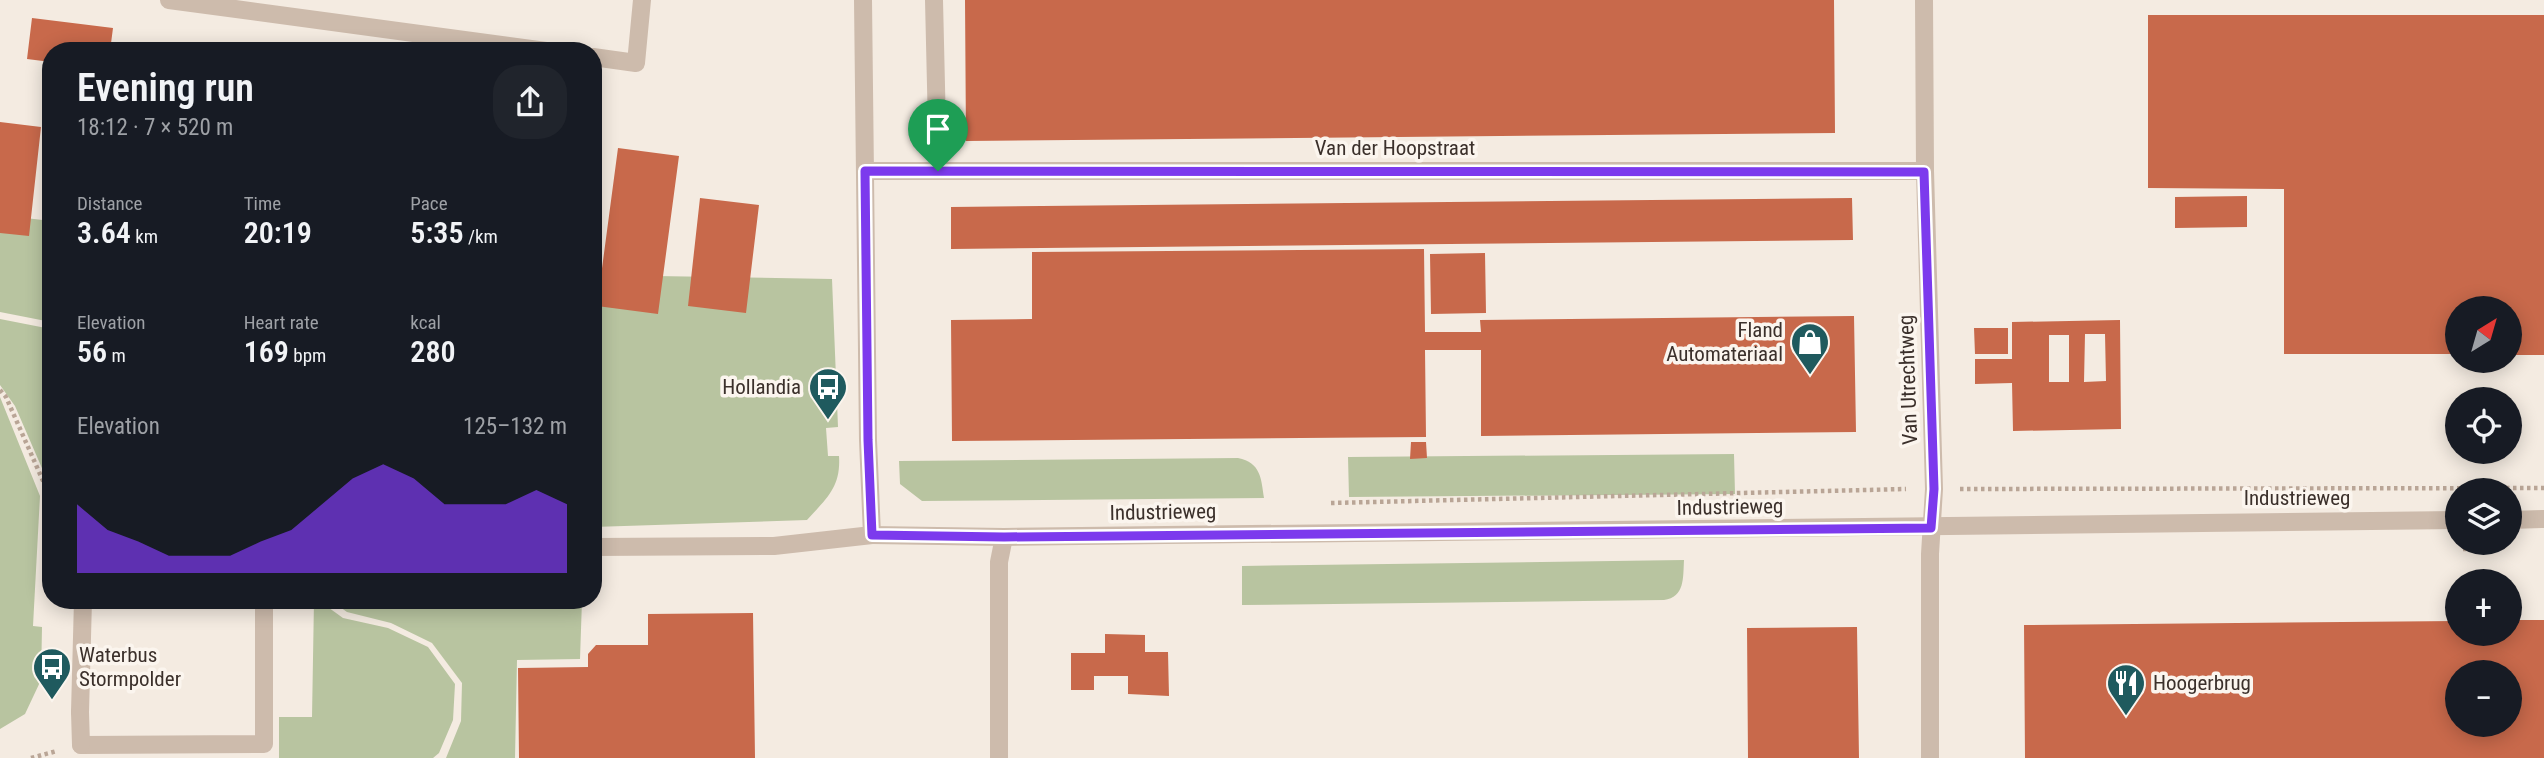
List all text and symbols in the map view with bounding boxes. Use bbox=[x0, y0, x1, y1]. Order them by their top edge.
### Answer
button: share bbox=[493, 65, 567, 139]
text: Evening run bbox=[77, 66, 254, 110]
pin bbox=[908, 99, 968, 171]
icon: arrive bbox=[919, 110, 957, 148]
text: 18:12 · 7 × 520 m bbox=[77, 114, 233, 141]
street label: Van der Hoopstraat bbox=[1315, 136, 1475, 160]
text: Distance bbox=[77, 192, 142, 215]
text: Time bbox=[244, 192, 281, 215]
text: Pace bbox=[410, 192, 448, 215]
text: 3.64 bbox=[77, 215, 131, 250]
text: 20:19 bbox=[244, 215, 312, 250]
text: 5:35 bbox=[410, 215, 464, 250]
text: km bbox=[131, 225, 158, 248]
text: /km bbox=[464, 225, 498, 248]
north arrow bbox=[2445, 296, 2522, 373]
map controls bbox=[2445, 296, 2522, 737]
text: Elevation bbox=[77, 311, 145, 334]
text: Heart rate bbox=[244, 311, 319, 334]
text: kcal bbox=[410, 311, 441, 334]
street label: Van Utrechtweg bbox=[1894, 314, 1922, 446]
place label: Fland Automateriaal bbox=[1666, 318, 1783, 366]
shop icon: Fland Automateriaal bbox=[1789, 321, 1831, 376]
text: 56 bbox=[77, 334, 107, 369]
text: 169 bbox=[244, 334, 289, 369]
text: 280 bbox=[410, 334, 456, 369]
text: m bbox=[107, 344, 126, 367]
text: bpm bbox=[289, 344, 326, 367]
bus stop icon: Hollandia bbox=[807, 366, 849, 421]
place label: Hollandia bbox=[722, 375, 801, 399]
button: locate bbox=[2445, 387, 2522, 464]
text: Elevation bbox=[77, 413, 160, 440]
text: 125–132 m bbox=[463, 413, 567, 440]
button: layers bbox=[2445, 478, 2522, 555]
street label: Industrieweg bbox=[2244, 486, 2350, 510]
street label: Industrieweg bbox=[1676, 494, 1784, 520]
street label: Industrieweg bbox=[1109, 499, 1217, 525]
button: + bbox=[2445, 569, 2522, 646]
place label: Waterbus Stormpolder bbox=[79, 643, 181, 691]
bus stop icon: Waterbus Stormpolder bbox=[31, 646, 73, 701]
button: − bbox=[2445, 660, 2522, 737]
restaurant icon: Hoogerbrug bbox=[2105, 662, 2147, 717]
place label: Hoogerbrug bbox=[2153, 671, 2251, 695]

